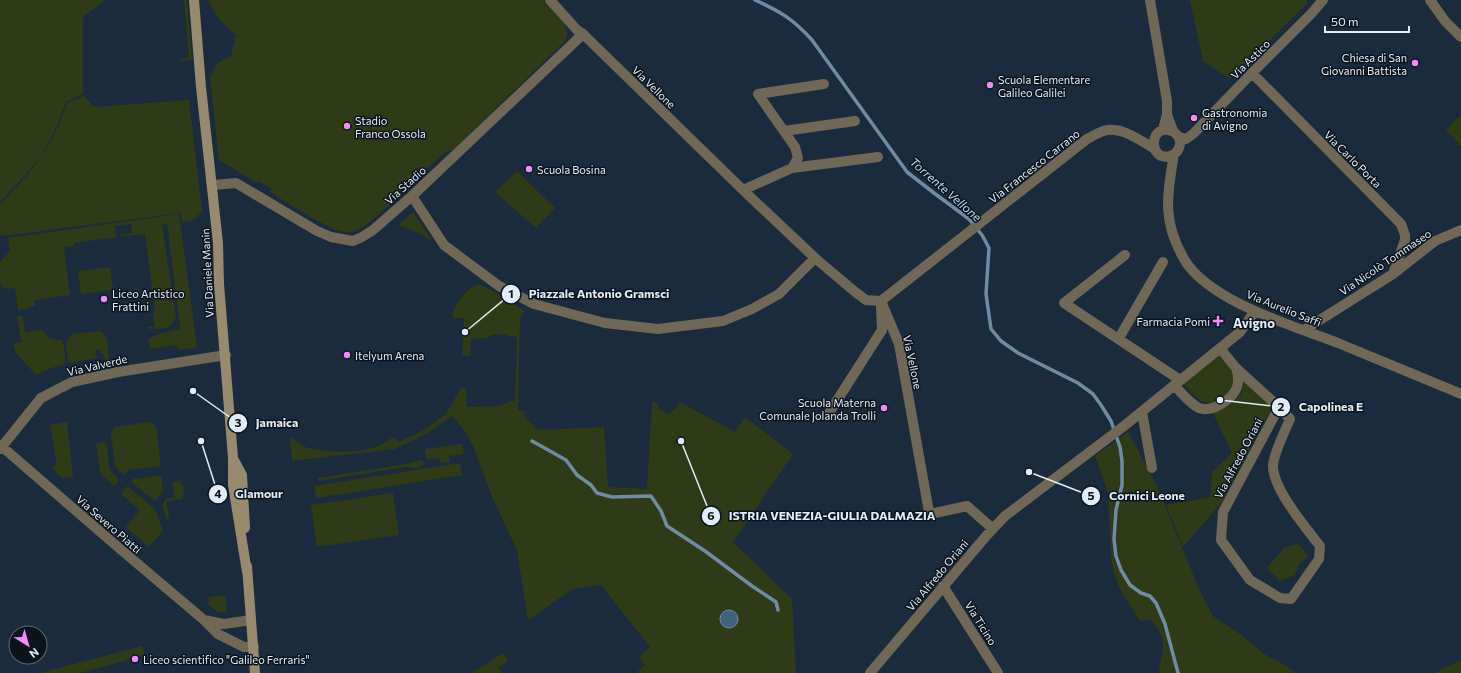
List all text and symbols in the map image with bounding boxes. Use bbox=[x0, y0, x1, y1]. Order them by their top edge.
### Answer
scale bar bbox=[1325, 8, 1409, 34]
text: 50 m bbox=[1331, 14, 1359, 28]
street label: Via Astico bbox=[1228, 36, 1273, 81]
place label: Chiesa di San Giovanni Battista bbox=[1321, 51, 1407, 77]
marker: Chiesa di San Giovanni Battista bbox=[1410, 58, 1420, 68]
street label: Via Vellone bbox=[630, 63, 678, 111]
place label: Scuola Elementare Galileo Galilei bbox=[998, 73, 1091, 99]
marker: Scuola Elementare Galileo Galilei bbox=[985, 80, 995, 90]
place label: Gastronomia di Avigno bbox=[1202, 106, 1267, 132]
marker: Gastronomia di Avigno bbox=[1189, 113, 1199, 123]
place label: Stadio Franco Ossola bbox=[355, 114, 426, 140]
marker: Stadio Franco Ossola bbox=[342, 121, 352, 131]
street label: Via Francesco Carrano bbox=[986, 126, 1082, 206]
street label: Via Carlo Porta bbox=[1322, 128, 1384, 190]
water label: Torrente Vellone bbox=[907, 154, 985, 224]
street label: Via Stadio bbox=[382, 163, 428, 207]
place label: Scuola Bosina bbox=[537, 163, 606, 176]
marker: Scuola Bosina bbox=[524, 164, 534, 174]
street label: Via Nicolò Tommaseo bbox=[1337, 226, 1434, 298]
street label: Via Daniele Manin bbox=[198, 228, 216, 318]
callout: Piazzale Antonio Gramsci bbox=[501, 282, 677, 306]
text: 1 bbox=[508, 286, 514, 300]
text: Piazzale Antonio Gramsci bbox=[529, 286, 669, 300]
place label: Liceo Artistico Frattini bbox=[112, 287, 185, 313]
street label: Via Aurelio Saffi bbox=[1245, 287, 1323, 329]
marker: Liceo Artistico Frattini bbox=[99, 294, 109, 304]
place label: Farmacia Pomi bbox=[1137, 315, 1210, 328]
district label: Avigno bbox=[1233, 315, 1275, 331]
marker: Farmacia Pomi bbox=[1213, 316, 1223, 326]
street label: Via Vellone bbox=[901, 334, 925, 390]
place label: Itelyum Arena bbox=[355, 349, 424, 362]
marker: Itelyum Arena bbox=[342, 350, 352, 360]
street label: Via Valverde bbox=[66, 352, 129, 378]
callout: Capolinea E bbox=[1271, 395, 1371, 419]
place label: Scuola Materna Comunale Jolanda Trolli bbox=[759, 396, 876, 423]
text: 2 bbox=[1278, 399, 1285, 413]
text: Capolinea E bbox=[1299, 399, 1363, 413]
marker: Scuola Materna Comunale Jolanda Trolli bbox=[879, 403, 889, 413]
callout: Jamaica bbox=[228, 411, 306, 435]
text: 3 bbox=[235, 415, 242, 429]
text: Jamaica bbox=[256, 415, 298, 430]
street label: Via Alfredo Oriani bbox=[1211, 415, 1265, 500]
callout: Glamour bbox=[208, 482, 291, 506]
callout: Cornici Leone bbox=[1081, 484, 1193, 508]
text: 4 bbox=[214, 486, 222, 500]
text: Glamour bbox=[235, 486, 283, 500]
text: 5 bbox=[1088, 488, 1095, 502]
text: Cornici Leone bbox=[1109, 488, 1185, 502]
street label: Via Severo Piatti bbox=[74, 492, 144, 556]
callout: ISTRIA VENEZIA-GIULIA DALMAZIA bbox=[701, 504, 943, 528]
text: 6 bbox=[707, 508, 715, 522]
text: ISTRIA VENEZIA-GIULIA DALMAZIA bbox=[729, 508, 936, 522]
street label: Via Alfredo Oriani bbox=[903, 537, 971, 613]
street label: Via Ticino bbox=[962, 599, 1000, 648]
north arrow bbox=[8, 625, 48, 665]
text: N bbox=[27, 646, 42, 661]
place label: Liceo scientifico "Galileo Ferraris" bbox=[143, 653, 309, 666]
marker: Liceo scientifico "Galileo Ferraris" bbox=[130, 654, 140, 664]

